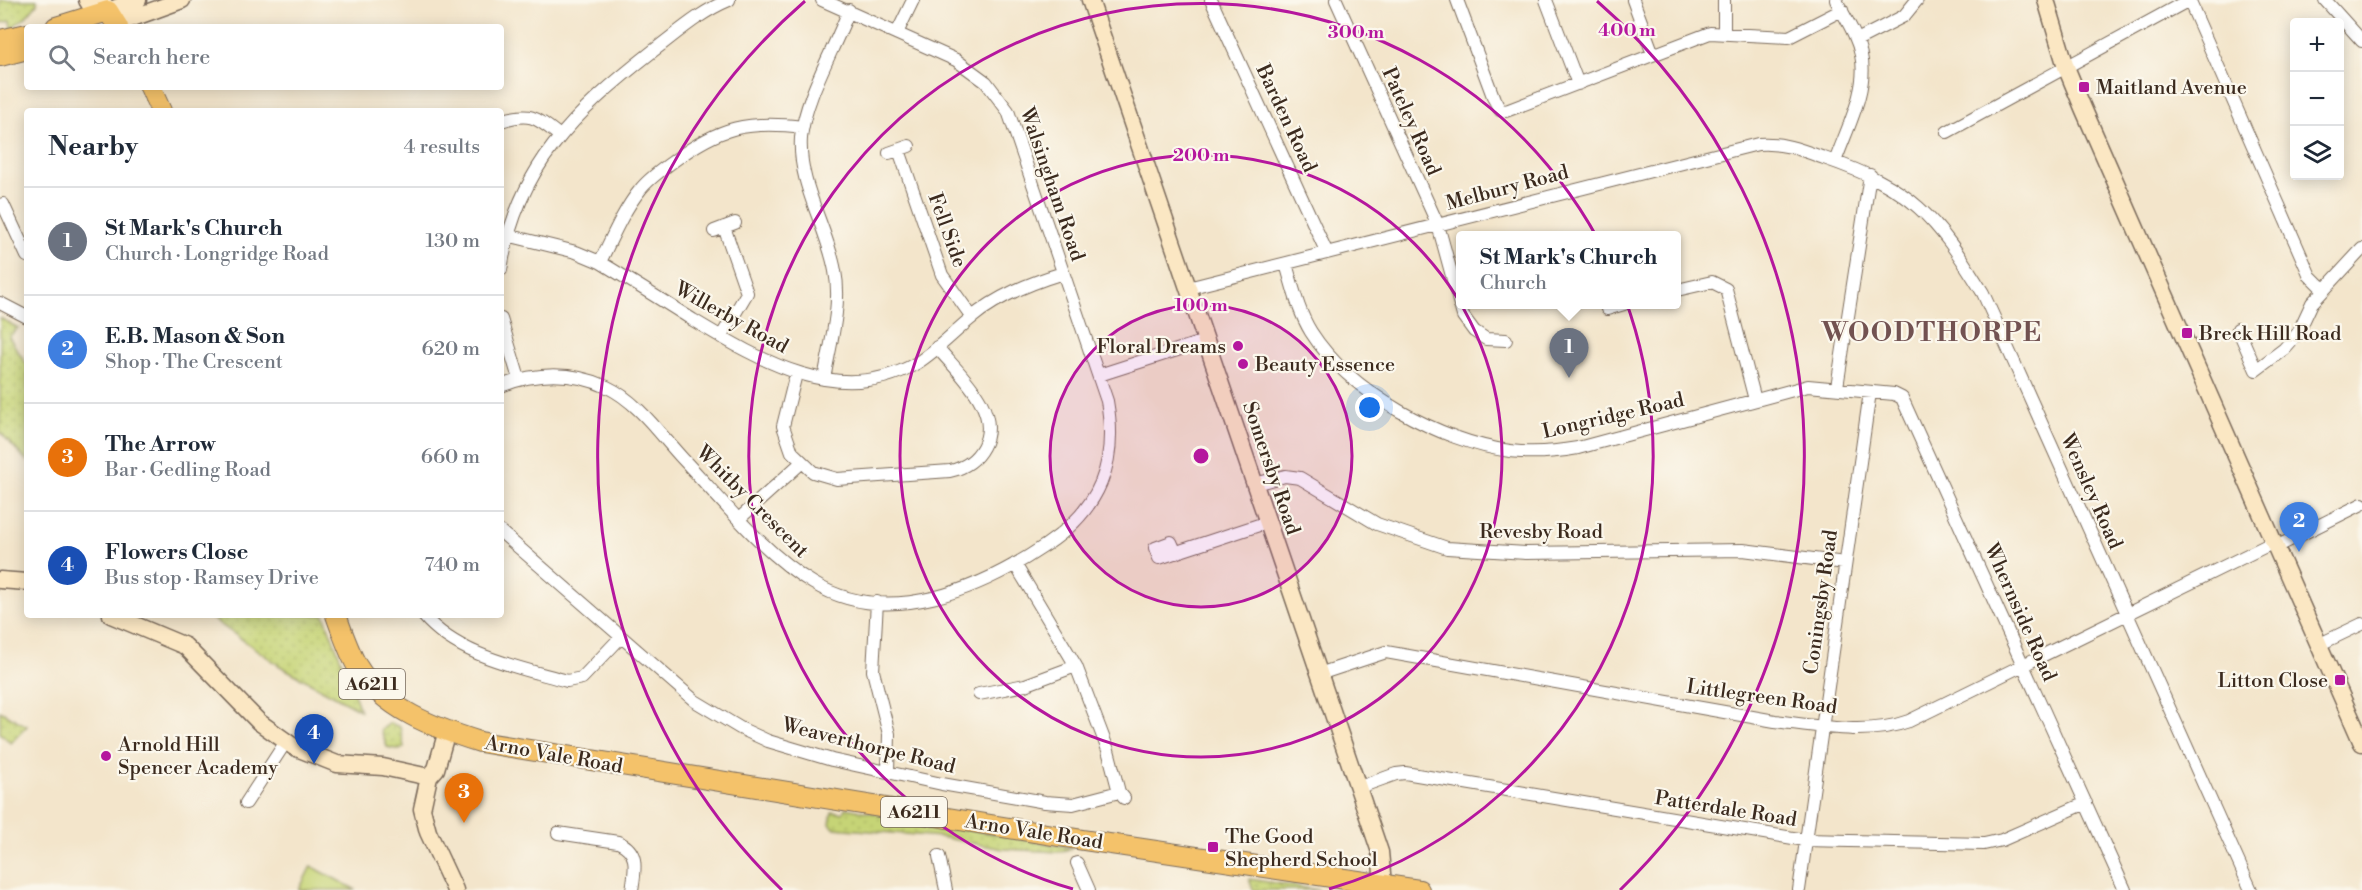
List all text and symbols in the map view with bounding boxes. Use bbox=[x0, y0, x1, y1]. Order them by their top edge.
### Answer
map controls bbox=[2290, 18, 2344, 180]
button: + bbox=[2290, 18, 2344, 72]
text: 400 m bbox=[1598, 19, 1656, 42]
text: 300 m bbox=[1328, 21, 1385, 44]
search box bbox=[24, 24, 504, 90]
icon: search bbox=[45, 41, 78, 74]
text: Search here bbox=[93, 44, 210, 71]
street label: Barden Road bbox=[1249, 60, 1322, 177]
street label: Pateley Road bbox=[1376, 64, 1446, 180]
button: − bbox=[2290, 72, 2344, 126]
place label: Maitland Avenue bbox=[2096, 76, 2247, 101]
marker: Maitland Avenue bbox=[2077, 80, 2091, 94]
street label: Walsingham Road bbox=[1013, 104, 1090, 265]
button: layers bbox=[2290, 126, 2344, 180]
text: Nearby bbox=[48, 131, 138, 163]
text: 4 results bbox=[403, 135, 480, 160]
text: 200 m bbox=[1173, 144, 1230, 167]
street label: Melbury Road bbox=[1443, 160, 1572, 217]
street label: Fell Side bbox=[922, 190, 972, 271]
text: St Mark's Church bbox=[105, 215, 283, 242]
text: 1 bbox=[63, 229, 72, 254]
text: 130 m bbox=[425, 229, 480, 254]
popup bbox=[1456, 231, 1681, 309]
text: Church · Longridge Road bbox=[105, 242, 329, 267]
text: St Mark's Church bbox=[1480, 244, 1657, 271]
text: Church bbox=[1480, 271, 1547, 296]
street label: Willerby Road bbox=[669, 276, 793, 360]
text: 100 m bbox=[1174, 294, 1228, 317]
district label: WOODTHORPE bbox=[1821, 317, 2042, 349]
place label: Breck Hill Road bbox=[2198, 322, 2342, 347]
text: E.B. Mason & Son bbox=[105, 323, 285, 350]
marker: Breck Hill Road bbox=[2180, 326, 2194, 340]
pin: 1 bbox=[1550, 328, 1588, 378]
place label: Floral Dreams bbox=[1096, 335, 1226, 360]
text: 2 bbox=[61, 337, 74, 362]
text: 620 m bbox=[422, 337, 480, 362]
marker: Floral Dreams bbox=[1231, 339, 1245, 353]
text: Shop · The Crescent bbox=[105, 350, 283, 375]
place label: Beauty Essence bbox=[1254, 353, 1395, 378]
marker: Beauty Essence bbox=[1236, 357, 1250, 371]
street label: Longridge Road bbox=[1540, 388, 1687, 445]
your location bbox=[1355, 393, 1384, 422]
street label: Somersby Road bbox=[1236, 399, 1305, 539]
street label: Wensley Road bbox=[2054, 429, 2127, 554]
text: The Arrow bbox=[105, 431, 215, 458]
street label: Whitby Crescent bbox=[690, 440, 813, 564]
text: 3 bbox=[61, 445, 74, 470]
text: 660 m bbox=[421, 445, 480, 470]
centre of rings bbox=[1191, 446, 1211, 466]
text: Bar · Gedling Road bbox=[105, 458, 271, 483]
pin: 2 bbox=[2280, 502, 2318, 552]
street label: Revesby Road bbox=[1479, 520, 1603, 545]
street label: Coningsby Road bbox=[1799, 528, 1844, 676]
text: Flowers Close bbox=[105, 539, 248, 566]
street label: Whernside Road bbox=[1978, 539, 2061, 686]
text: 4 bbox=[61, 553, 74, 578]
text: 740 m bbox=[424, 553, 480, 578]
text: Bus stop · Ramsey Drive bbox=[105, 566, 319, 591]
road number: A6211 bbox=[339, 669, 405, 699]
place label: Litton Close bbox=[2217, 669, 2328, 694]
marker: Litton Close bbox=[2333, 673, 2347, 687]
street label: Littlegreen Road bbox=[1685, 675, 1839, 721]
street label: Weaverthorpe Road bbox=[778, 713, 958, 780]
pin: 4 bbox=[294, 714, 334, 764]
street label: Arno Vale Road bbox=[482, 731, 625, 780]
place label: Arnold Hill Spencer Academy bbox=[117, 733, 278, 781]
marker: Arnold Hill Spencer Academy bbox=[99, 749, 113, 763]
pin: 3 bbox=[444, 774, 484, 823]
street label: Patterdale Road bbox=[1653, 786, 1799, 833]
road number: A6211 bbox=[881, 797, 947, 827]
street label: Arno Vale Road bbox=[962, 809, 1105, 856]
place label: The Good Shepherd School bbox=[1225, 825, 1378, 873]
marker: The Good Shepherd School bbox=[1206, 840, 1220, 854]

